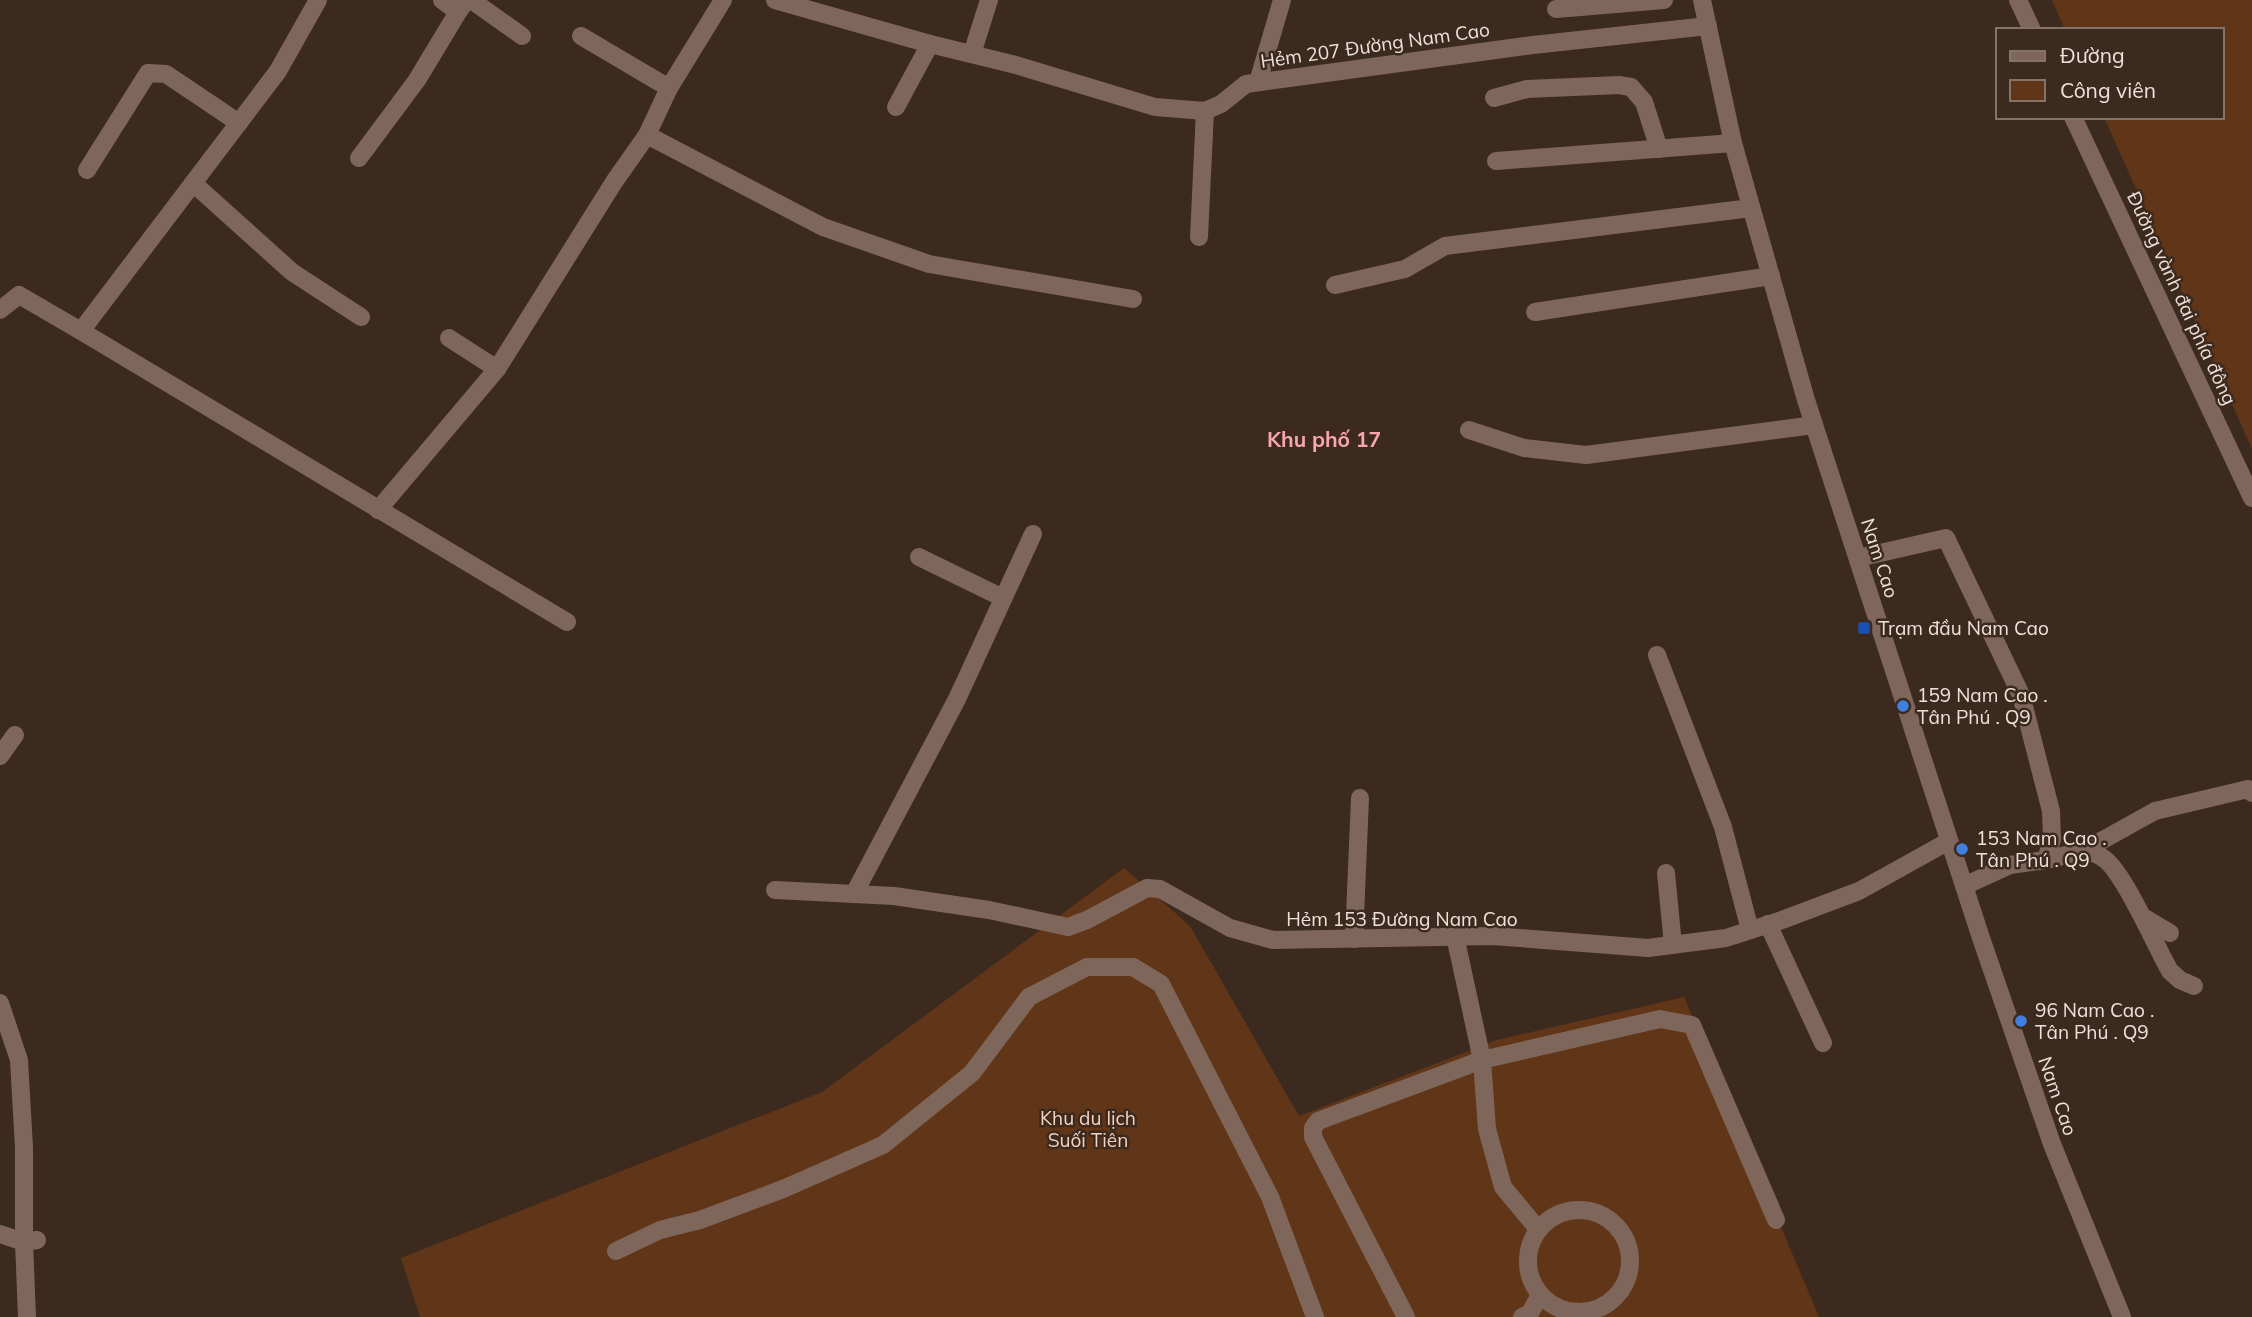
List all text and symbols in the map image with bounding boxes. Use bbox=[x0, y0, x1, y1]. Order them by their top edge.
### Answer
street label: Hẻm 207 Đường Nam Cao bbox=[1259, 17, 1491, 73]
legend bbox=[1996, 28, 2224, 119]
text: Đường bbox=[2060, 42, 2125, 68]
text: Công viên bbox=[2060, 77, 2156, 103]
street label: Đường vành đai phía đông bbox=[2122, 187, 2242, 409]
district label: Khu phố 17 bbox=[1267, 426, 1381, 452]
street label: Nam Cao bbox=[1856, 515, 1904, 601]
place label: Trạm đầu Nam Cao bbox=[1878, 616, 2049, 640]
marker: Trạm đầu Nam Cao bbox=[1856, 620, 1872, 636]
place label: 159 Nam Cao . Tân Phú . Q9 bbox=[1917, 683, 2048, 729]
marker: 159 Nam Cao . Tân Phú . Q9 bbox=[1895, 698, 1911, 714]
place label: 153 Nam Cao . Tân Phú . Q9 bbox=[1976, 826, 2107, 872]
marker: 153 Nam Cao . Tân Phú . Q9 bbox=[1954, 841, 1970, 857]
street label: Hẻm 153 Đường Nam Cao bbox=[1286, 907, 1518, 931]
place label: 96 Nam Cao . Tân Phú . Q9 bbox=[2035, 998, 2154, 1044]
marker: 96 Nam Cao . Tân Phú . Q9 bbox=[2013, 1013, 2029, 1029]
street label: Nam Cao bbox=[2033, 1053, 2083, 1139]
park label: Khu du lịch Suối Tiên bbox=[1040, 1106, 1136, 1152]

